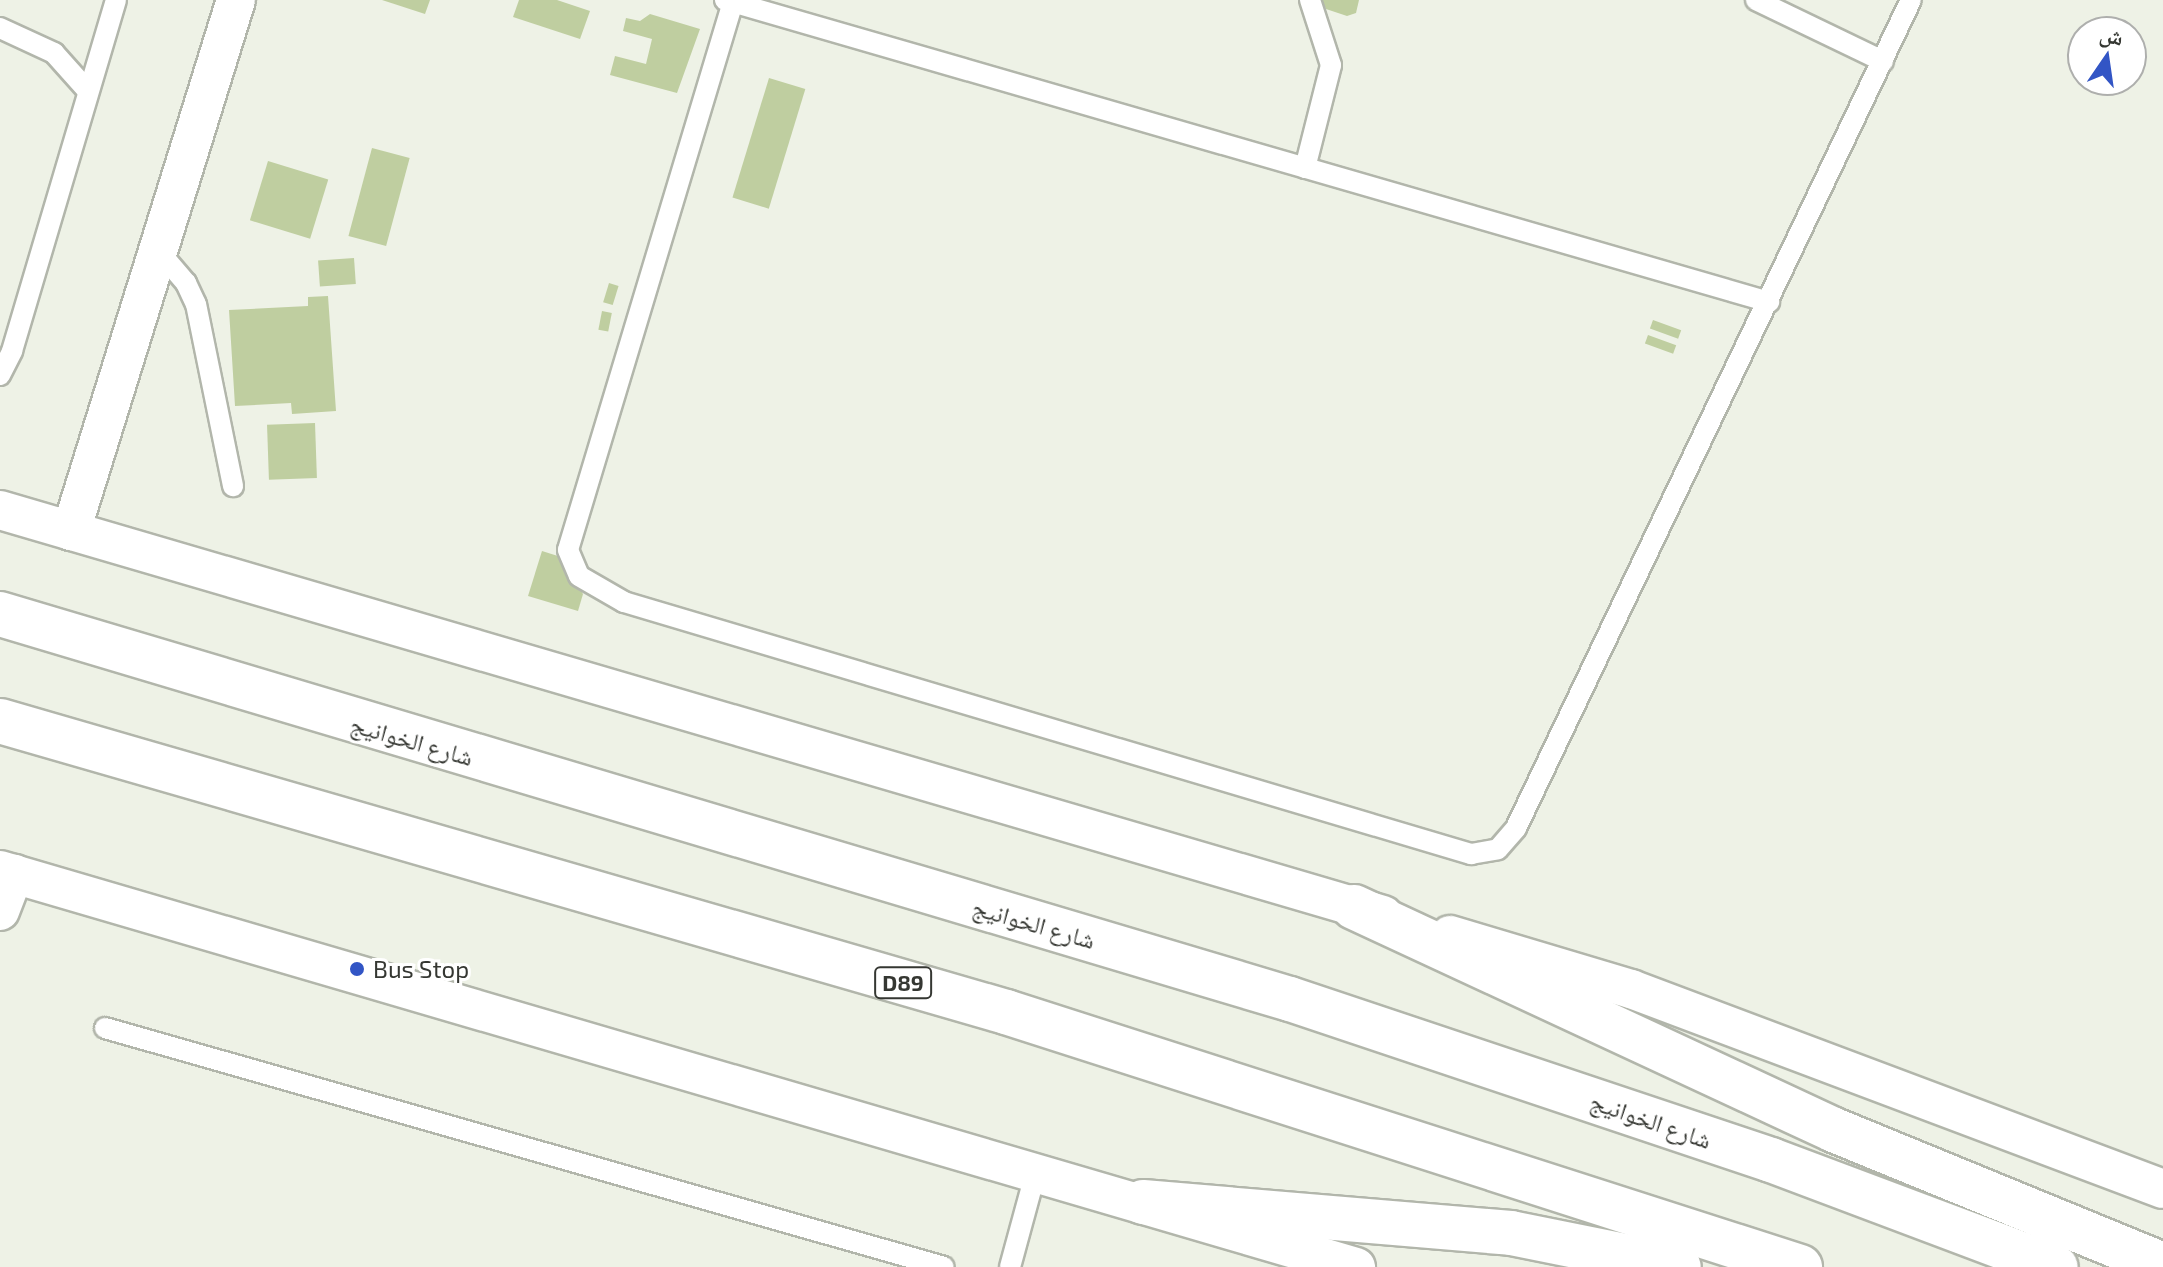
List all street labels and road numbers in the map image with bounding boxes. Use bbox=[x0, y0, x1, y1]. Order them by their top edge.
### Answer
street label: شارع الخوانيج bbox=[348, 709, 476, 771]
street label: شارع الخوانيج bbox=[970, 892, 1098, 954]
road number: D89 bbox=[873, 965, 933, 1001]
street label: شارع الخوانيج bbox=[1587, 1086, 1715, 1154]

